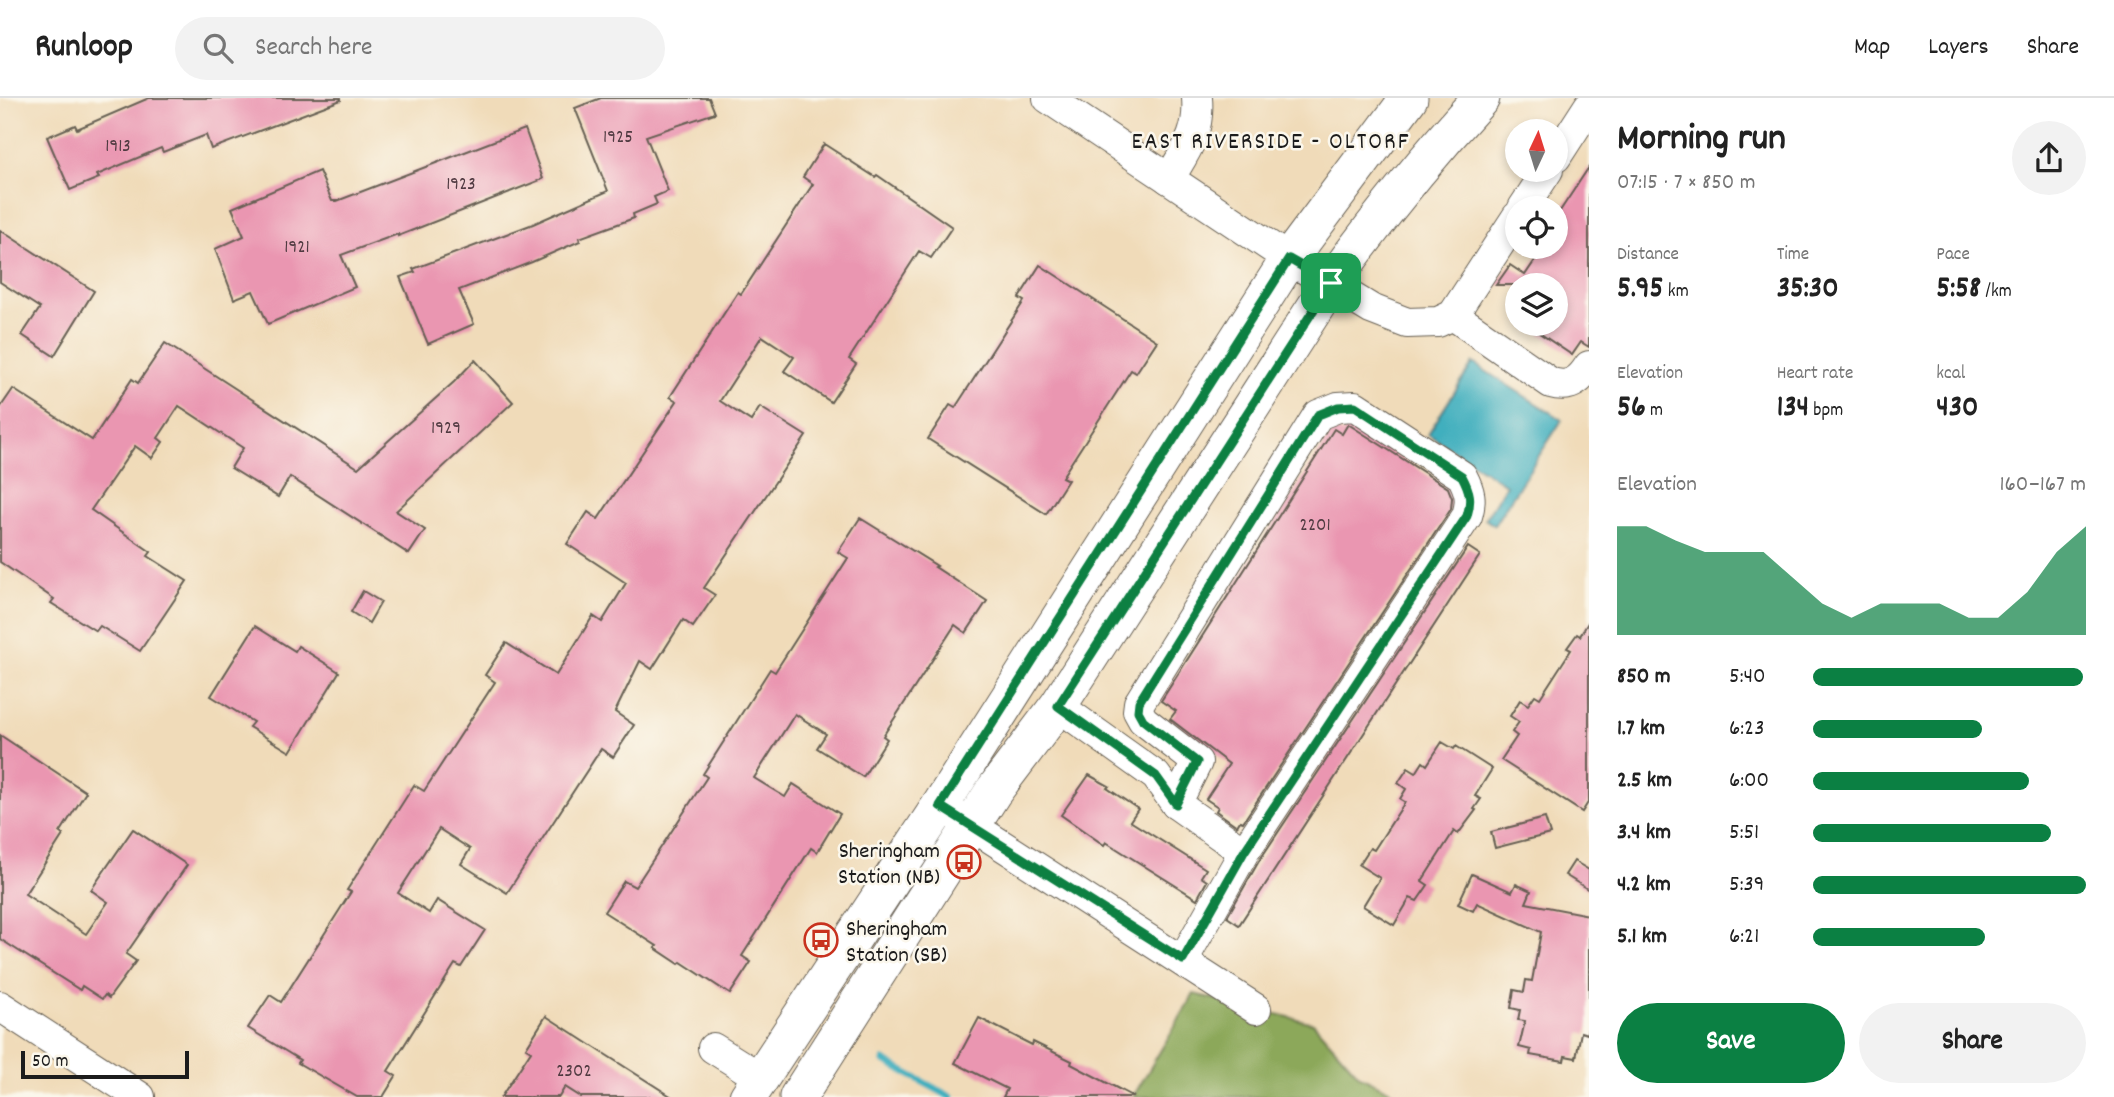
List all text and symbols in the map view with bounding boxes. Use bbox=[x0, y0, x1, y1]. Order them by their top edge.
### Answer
search box bbox=[175, 17, 665, 80]
text: Runloop bbox=[35, 25, 133, 72]
icon: search bbox=[199, 29, 237, 67]
text: Search here bbox=[255, 30, 372, 67]
text: Map bbox=[1854, 31, 1890, 65]
text: Layers bbox=[1928, 31, 1989, 65]
text: Share bbox=[2027, 31, 2079, 65]
text: Morning run bbox=[1617, 113, 1786, 168]
north arrow bbox=[1505, 119, 1568, 182]
map controls bbox=[1505, 119, 1568, 336]
button: share bbox=[2012, 121, 2086, 195]
house number: 1925 bbox=[603, 125, 633, 152]
district label: EAST RIVERSIDE - OLTORF bbox=[1132, 126, 1410, 160]
house number: 1913 bbox=[105, 134, 131, 161]
text: 07:15 · 7 × 850 m bbox=[1617, 167, 1755, 200]
house number: 1923 bbox=[446, 172, 476, 199]
button: locate bbox=[1505, 196, 1568, 259]
house number: 1921 bbox=[284, 235, 310, 262]
text: Distance bbox=[1617, 242, 1679, 269]
text: Time bbox=[1777, 242, 1809, 269]
text: Pace bbox=[1936, 242, 1970, 269]
pin bbox=[1301, 253, 1361, 313]
icon: arrive bbox=[1312, 264, 1350, 302]
text: 5.95 bbox=[1617, 269, 1664, 312]
text: 35:30 bbox=[1777, 269, 1839, 312]
text: 5:58 bbox=[1936, 269, 1981, 312]
button: layers bbox=[1505, 273, 1568, 336]
text: km bbox=[1664, 279, 1689, 306]
text: /km bbox=[1981, 279, 2012, 306]
text: Elevation bbox=[1617, 361, 1683, 388]
text: Heart rate bbox=[1777, 361, 1853, 388]
text: kcal bbox=[1936, 361, 1965, 388]
text: 56 bbox=[1617, 388, 1646, 431]
text: 134 bbox=[1777, 388, 1809, 431]
text: 430 bbox=[1936, 388, 1978, 431]
text: m bbox=[1646, 398, 1663, 425]
text: bpm bbox=[1809, 398, 1843, 425]
house number: 1929 bbox=[431, 416, 461, 443]
text: Elevation bbox=[1617, 469, 1697, 502]
text: 160–167 m bbox=[2000, 469, 2086, 502]
house number: 2201 bbox=[1299, 513, 1331, 540]
text: 850 m bbox=[1617, 661, 1670, 694]
text: 5:40 bbox=[1729, 661, 1766, 694]
text: 1.7 km bbox=[1617, 713, 1665, 746]
text: 6:23 bbox=[1729, 713, 1764, 746]
text: 2.5 km bbox=[1617, 765, 1672, 798]
text: 6:00 bbox=[1729, 765, 1769, 798]
text: 3.4 km bbox=[1617, 817, 1671, 850]
text: 5:51 bbox=[1729, 817, 1759, 850]
place label: Sheringham Station (NB) bbox=[838, 836, 940, 895]
bus stop icon: Sheringham Station (NB) bbox=[945, 843, 983, 881]
text: 4.2 km bbox=[1617, 869, 1671, 902]
text: 5:39 bbox=[1729, 869, 1764, 902]
place label: Sheringham Station (SB) bbox=[846, 914, 947, 973]
bus stop icon: Sheringham Station (SB) bbox=[802, 921, 840, 959]
text: 5.1 km bbox=[1617, 921, 1667, 954]
text: 6:21 bbox=[1729, 921, 1759, 954]
button: Save bbox=[1617, 1003, 1845, 1083]
button: Share bbox=[1859, 1003, 2086, 1083]
scale bar bbox=[21, 1048, 189, 1080]
text: 50 m bbox=[32, 1049, 69, 1076]
house number: 2302 bbox=[556, 1059, 592, 1086]

